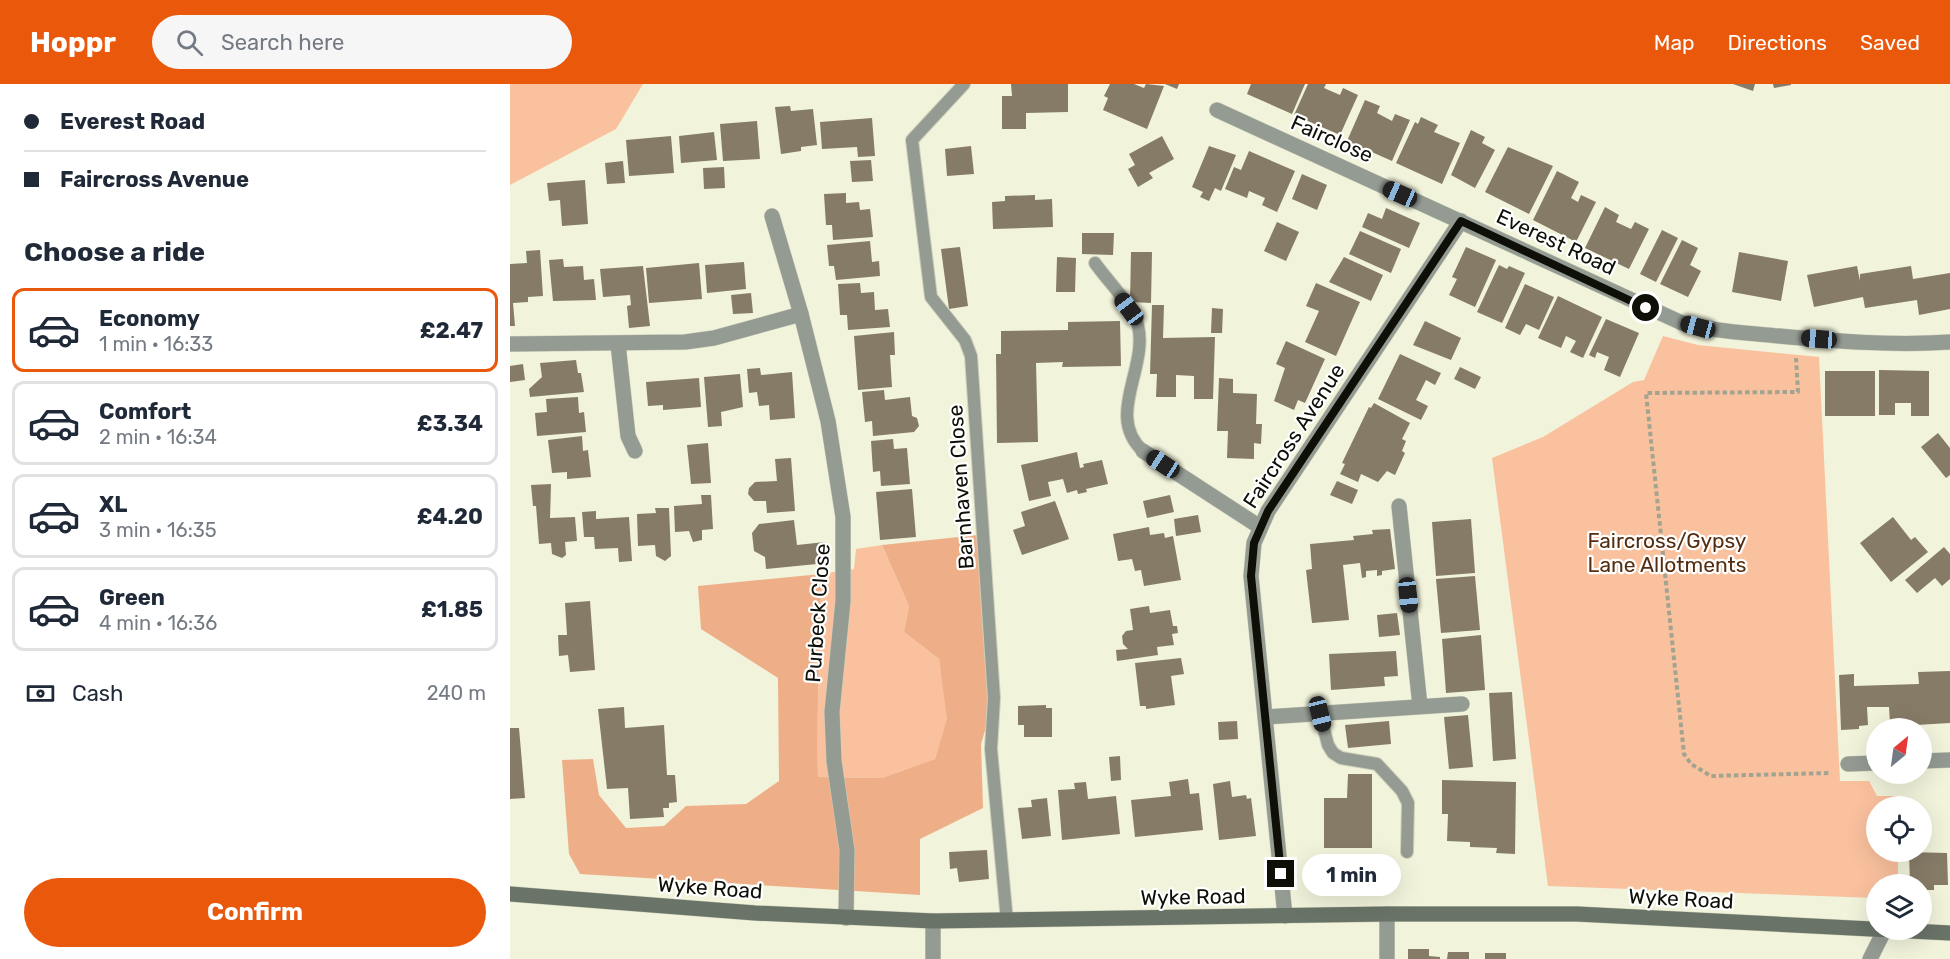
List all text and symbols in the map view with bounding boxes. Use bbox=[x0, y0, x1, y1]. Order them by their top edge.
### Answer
search box bbox=[152, 15, 572, 69]
text: Hoppr bbox=[30, 26, 116, 59]
icon: search bbox=[173, 26, 206, 59]
text: Search here bbox=[221, 29, 344, 56]
text: Map bbox=[1654, 30, 1695, 55]
text: Directions bbox=[1728, 30, 1827, 55]
text: Saved bbox=[1860, 30, 1920, 55]
text: Everest Road bbox=[60, 108, 205, 135]
street label: Fairclose bbox=[1287, 109, 1377, 168]
text: Faircross Avenue bbox=[60, 166, 249, 193]
car bbox=[1380, 178, 1420, 210]
street label: Everest Road bbox=[1493, 203, 1620, 280]
text: Choose a ride bbox=[24, 236, 205, 268]
car bbox=[1111, 289, 1147, 329]
route start bbox=[1632, 294, 1659, 321]
icon: car bbox=[27, 303, 81, 357]
text: Economy bbox=[99, 305, 200, 332]
car bbox=[1678, 314, 1718, 340]
text: £2.47 bbox=[420, 317, 483, 344]
car bbox=[1800, 329, 1838, 349]
text: 1 min · 16:33 bbox=[99, 332, 213, 356]
street label: Faircross Avenue bbox=[1238, 359, 1350, 513]
icon: car bbox=[27, 396, 81, 450]
text: Comfort bbox=[99, 398, 191, 425]
street label: Barnhaven Close bbox=[942, 404, 979, 570]
text: £3.34 bbox=[417, 410, 483, 437]
text: 2 min · 16:34 bbox=[99, 425, 217, 449]
car bbox=[1143, 447, 1183, 481]
icon: car bbox=[27, 489, 81, 543]
text: XL bbox=[99, 491, 127, 518]
text: £4.20 bbox=[417, 503, 483, 530]
text: 3 min · 16:35 bbox=[99, 518, 217, 542]
park label: Faircross/Gypsy Lane Allotments bbox=[1588, 528, 1747, 577]
street label: Purbeck Close bbox=[800, 543, 835, 683]
car bbox=[1397, 576, 1419, 614]
icon: car bbox=[27, 582, 81, 636]
text: Green bbox=[99, 584, 165, 611]
text: £1.85 bbox=[421, 596, 483, 623]
text: 4 min · 16:36 bbox=[99, 611, 217, 635]
icon: cash bbox=[24, 677, 57, 710]
text: Cash bbox=[72, 680, 123, 707]
text: 240 m bbox=[427, 681, 486, 705]
car bbox=[1307, 694, 1333, 734]
north arrow bbox=[1866, 718, 1932, 784]
map controls bbox=[1866, 718, 1932, 940]
button: locate bbox=[1866, 796, 1932, 862]
callout: 1 min bbox=[1302, 853, 1401, 895]
route end bbox=[1267, 860, 1294, 887]
text: 1 min bbox=[1326, 863, 1377, 887]
street label: Wyke Road bbox=[657, 871, 763, 904]
button: layers bbox=[1866, 874, 1932, 940]
button: Confirm bbox=[24, 878, 486, 947]
street label: Wyke Road bbox=[1140, 883, 1246, 910]
street label: Wyke Road bbox=[1628, 883, 1734, 914]

